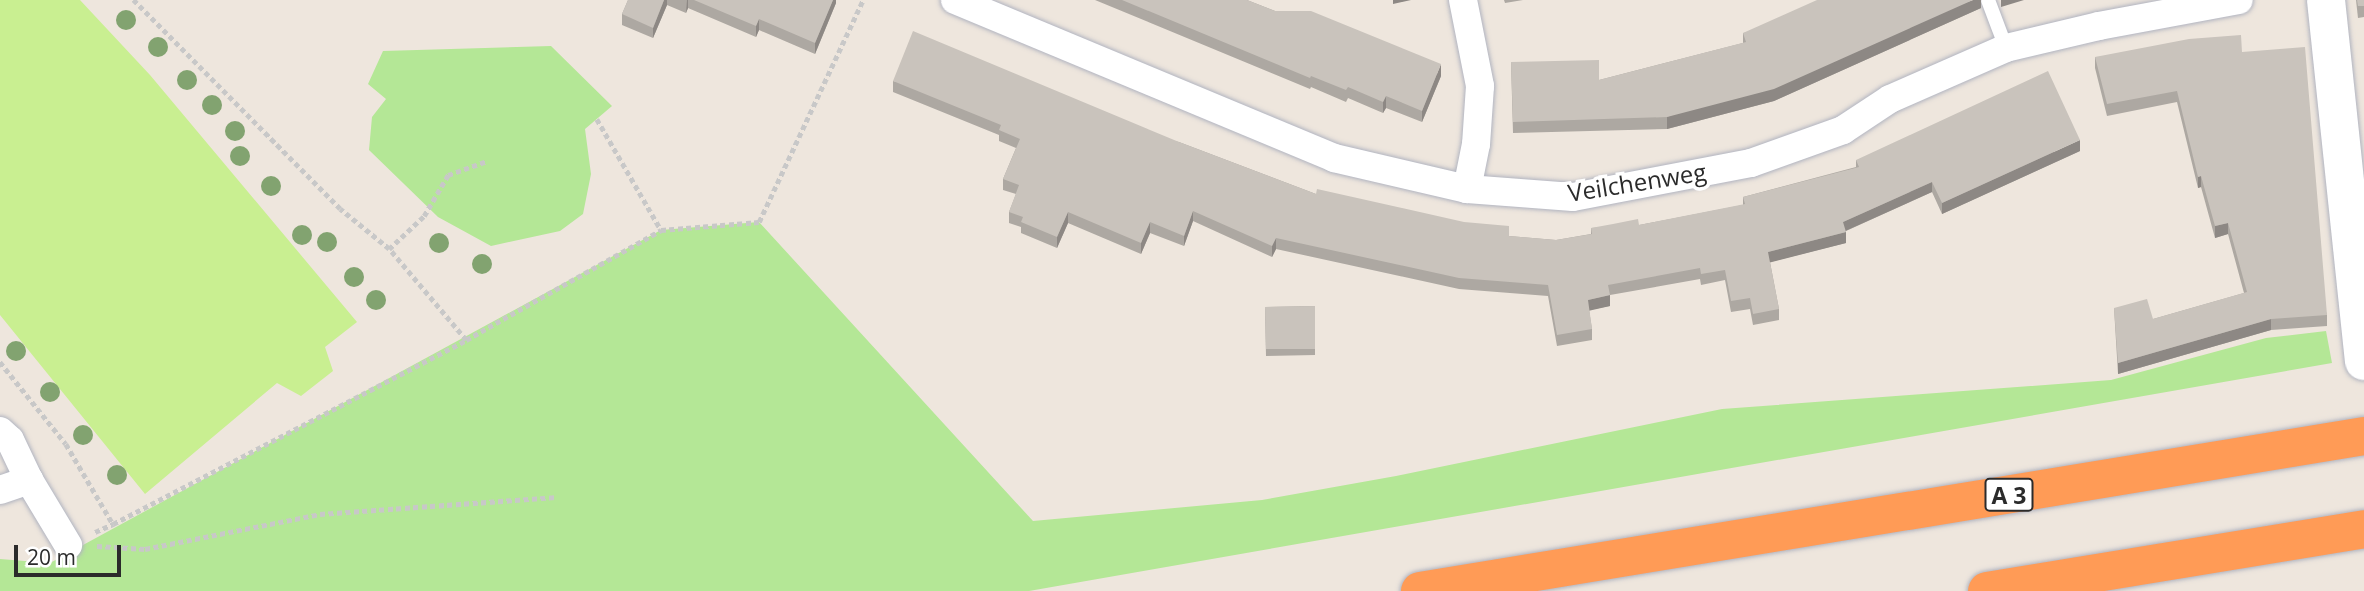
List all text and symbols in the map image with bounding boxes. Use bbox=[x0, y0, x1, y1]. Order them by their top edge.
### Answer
street label: Veilchenweg bbox=[1566, 157, 1708, 207]
road number: A 3 bbox=[1984, 475, 2034, 514]
scale bar bbox=[18, 532, 124, 576]
text: 20 m bbox=[27, 543, 76, 571]

